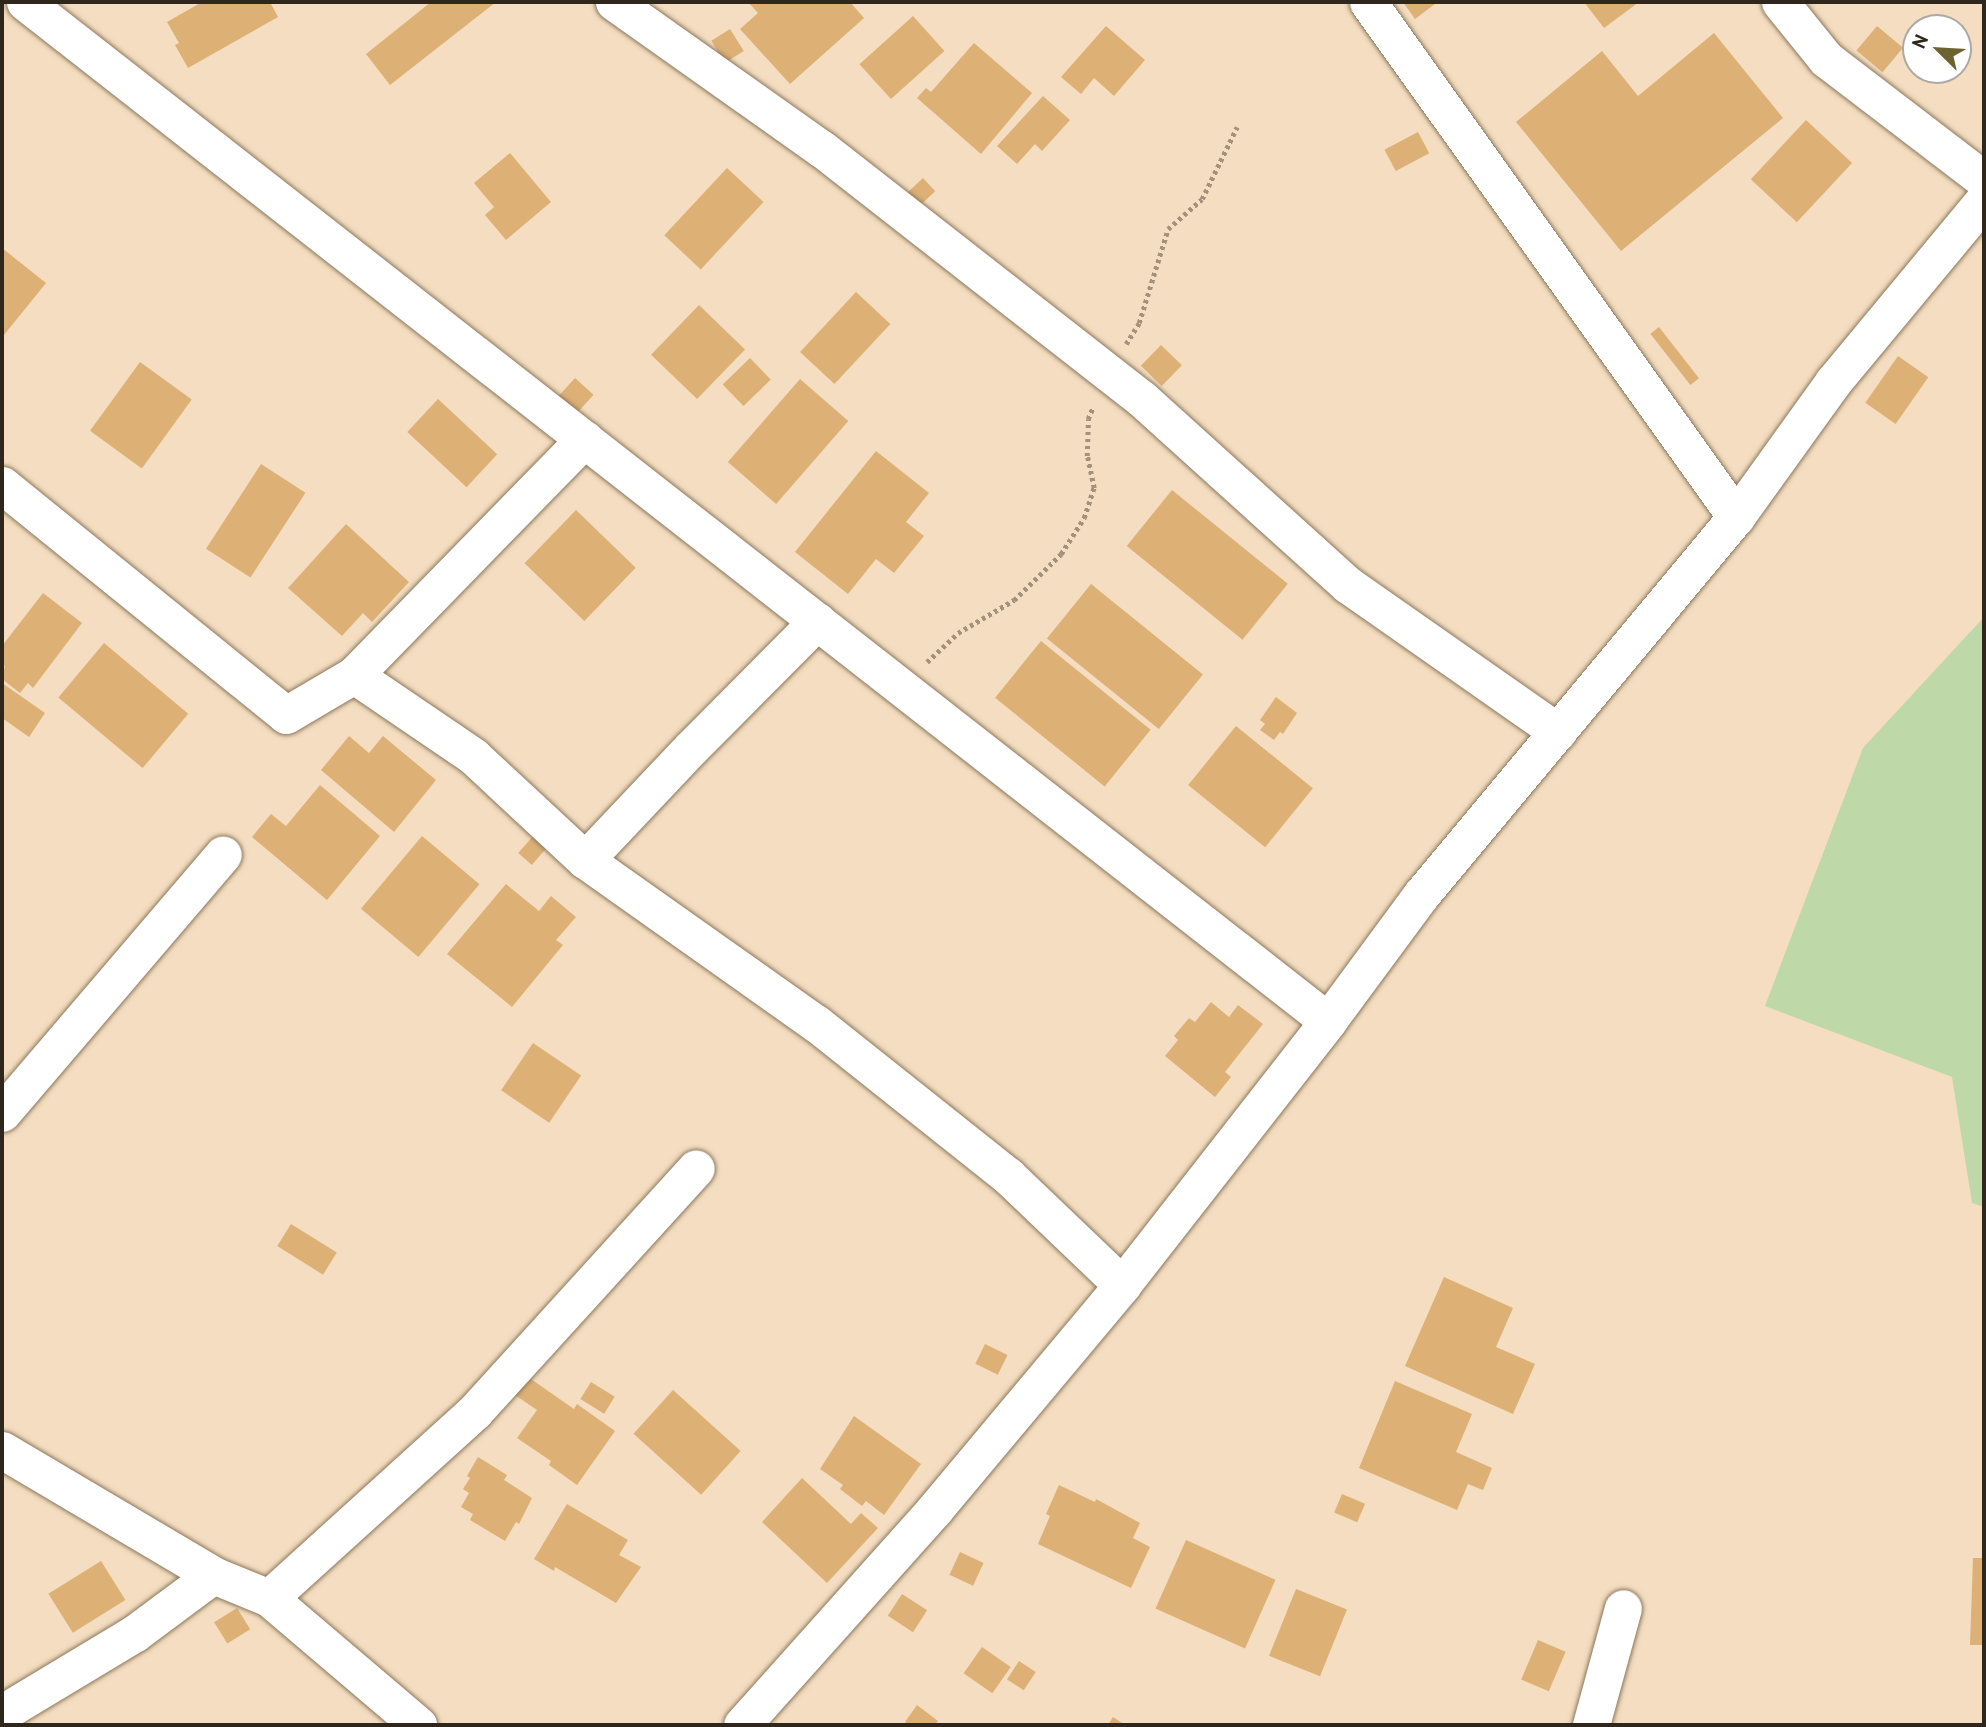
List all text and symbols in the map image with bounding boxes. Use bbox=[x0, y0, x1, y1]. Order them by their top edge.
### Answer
north arrow bbox=[1902, 14, 1972, 84]
text: N bbox=[1906, 31, 1933, 52]

